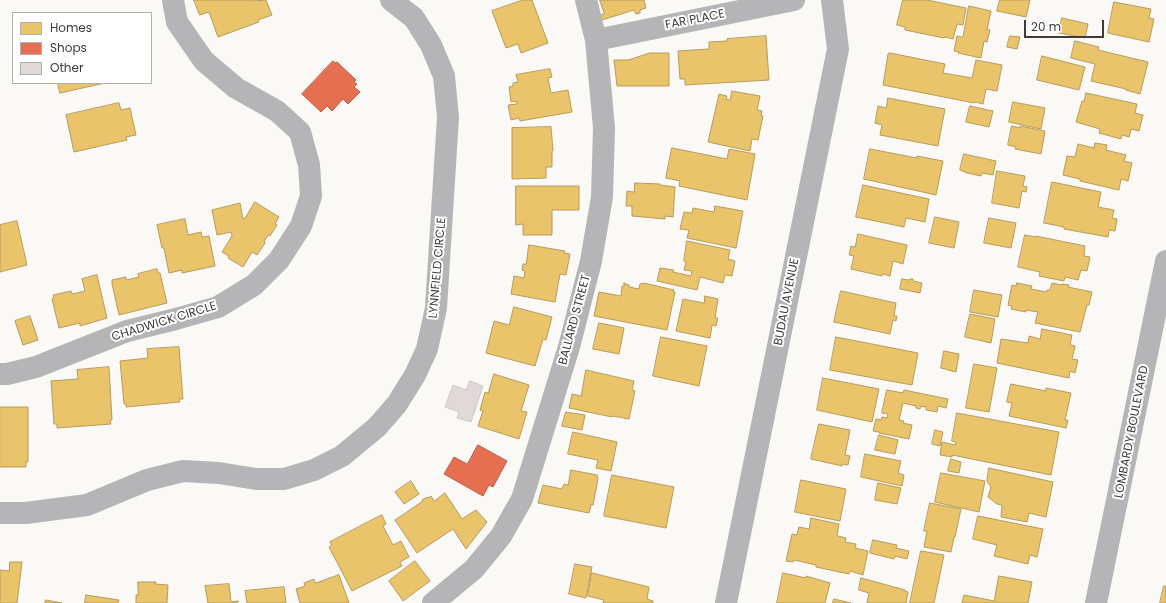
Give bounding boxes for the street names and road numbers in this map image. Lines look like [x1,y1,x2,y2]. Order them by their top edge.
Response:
street label: FAR PLACE [664,7,726,33]
street label: LYNNFIELD CIRCLE [426,217,450,319]
street label: BUDAU AVENUE [772,257,802,347]
street label: BALLARD STREET [556,273,594,367]
street label: CHADWICK CIRCLE [110,299,218,345]
street label: LOMBARDY BOULEVARD [1112,365,1152,499]

